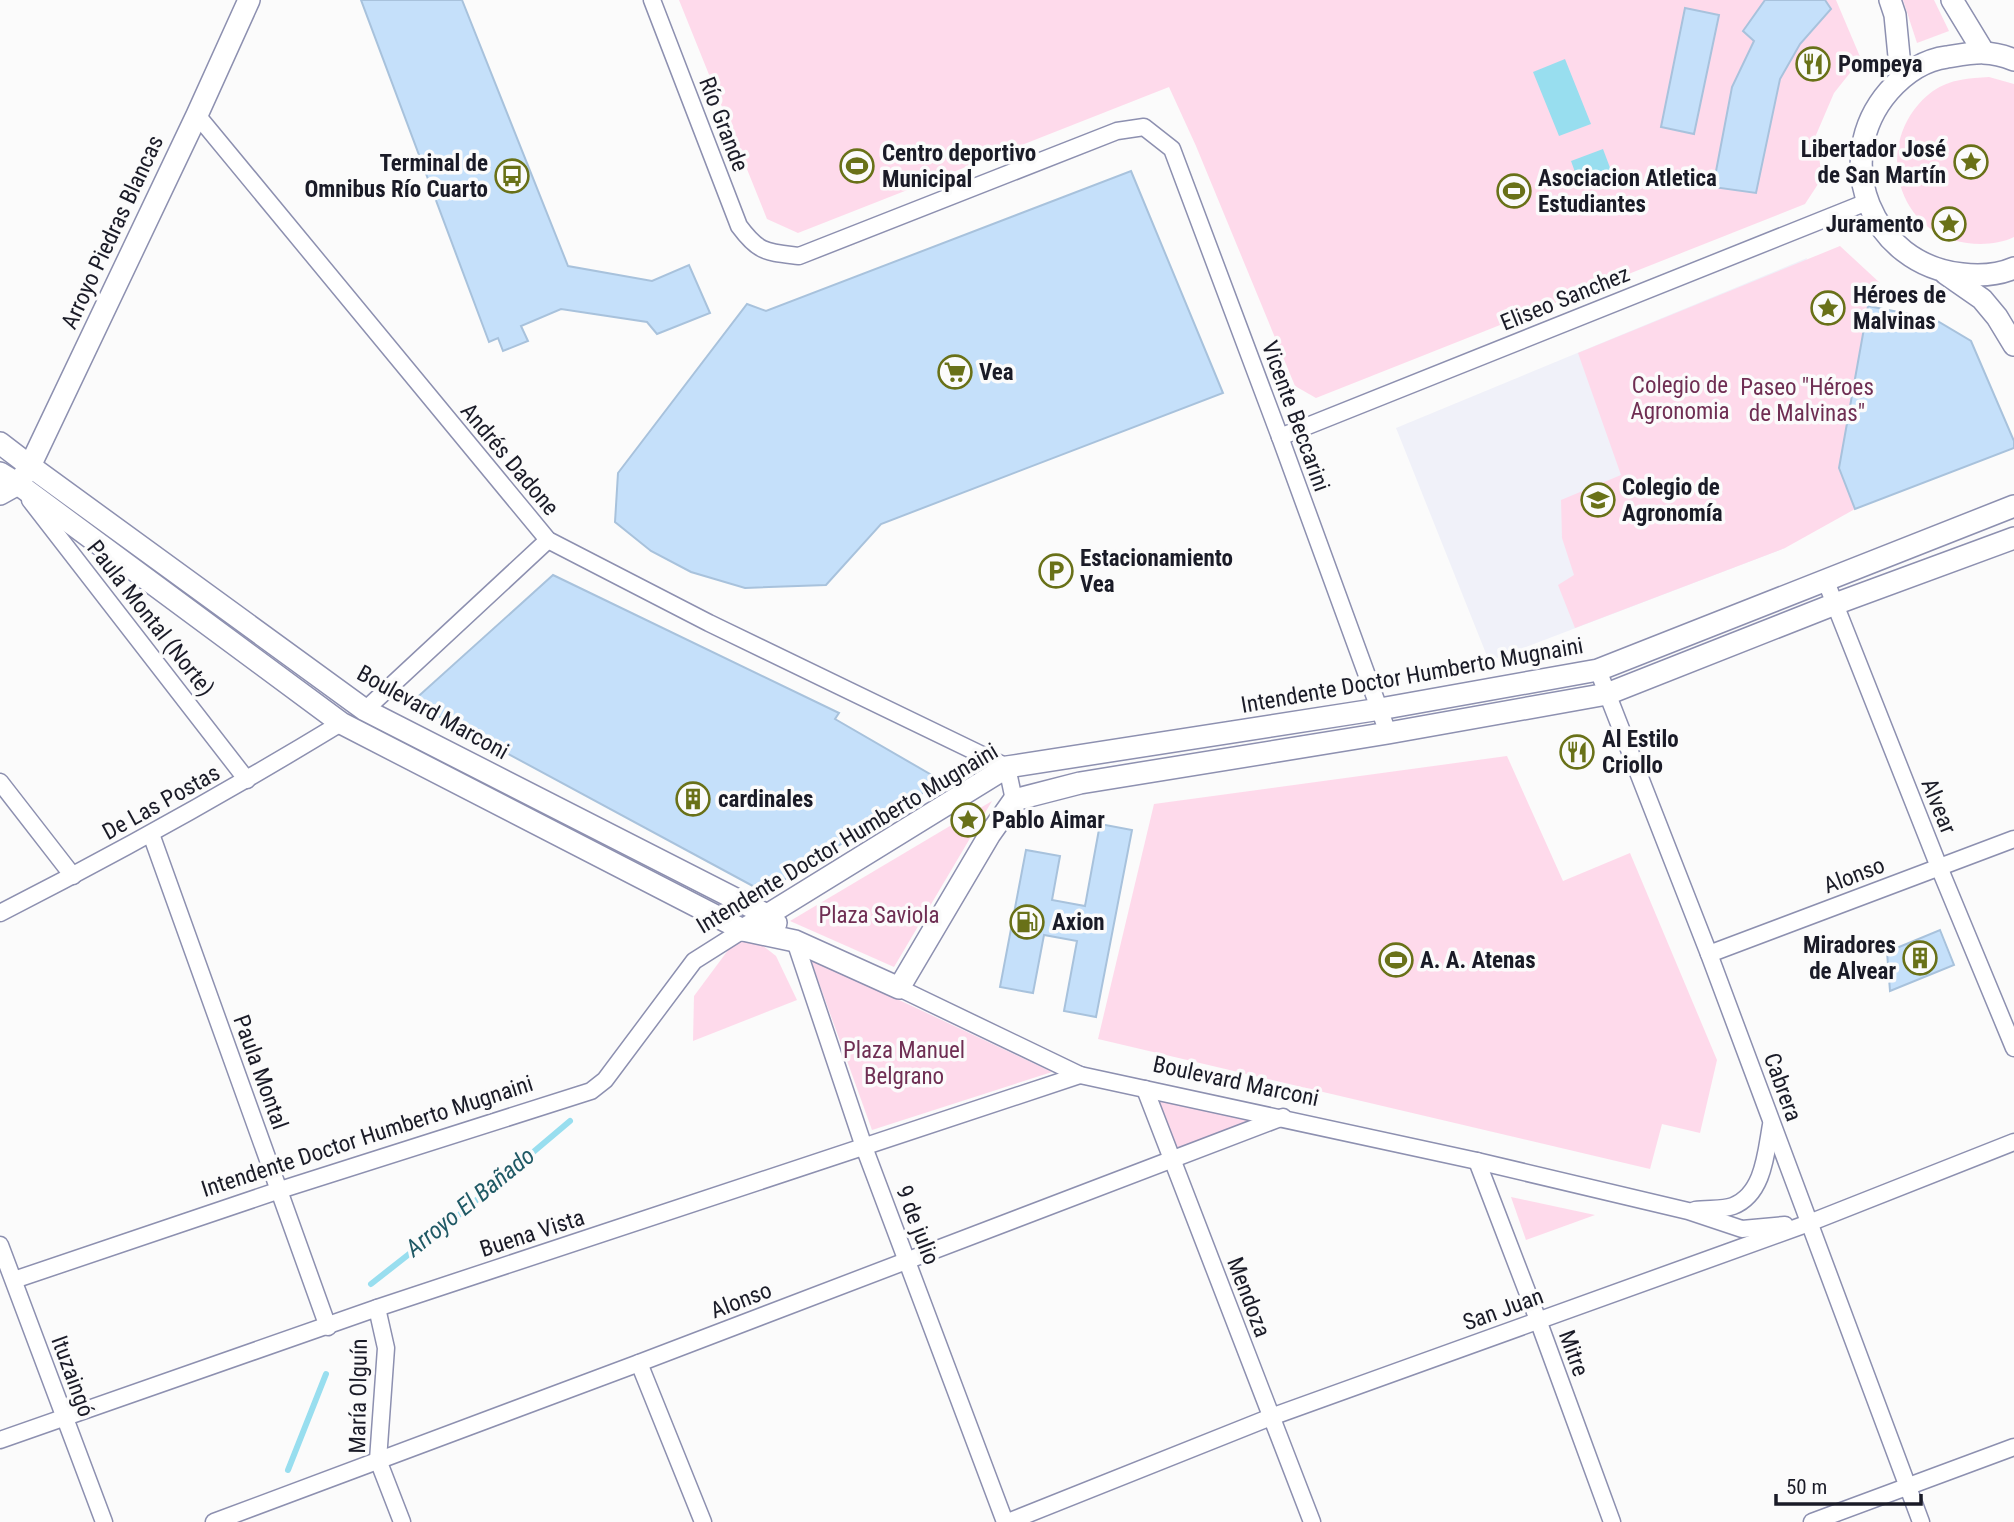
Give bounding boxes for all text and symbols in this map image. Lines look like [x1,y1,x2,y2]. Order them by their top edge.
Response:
restaurant icon: Pompeya [1794,45,1832,83]
place label: Pompeya [1838,51,1923,78]
street label: Río Grande [693,73,754,175]
street label: Arroyo Piedras Blancas [56,131,169,333]
place label: Libertador José de San Martín [1801,136,1946,189]
place label: Centro deportivo Municipal [882,140,1036,193]
place icon: Libertador José de San Martín [1952,143,1990,181]
sports icon: Centro deportivo Municipal [838,147,876,185]
place label: Terminal de Omnibus Río Cuarto [304,150,488,203]
bus stop icon: Terminal de Omnibus Río Cuarto [493,157,531,195]
place label: Asociacion Atletica Estudiantes [1538,165,1717,218]
sports icon: Asociacion Atletica Estudiantes [1495,172,1533,210]
place icon: Juramento [1930,205,1968,243]
place label: Juramento [1826,211,1924,238]
street label: Eliseo Sanchez [1497,260,1634,337]
place label: Héroes de Malvinas [1853,282,1946,335]
place icon: Héroes de Malvinas [1809,289,1847,327]
street label: Vicente Beccarini [1256,337,1335,495]
supermarket icon: Vea [936,353,974,391]
place label: Vea [979,359,1014,386]
park label: Colegio de Agronomia [1630,372,1730,425]
park label: Paseo "Héroes de Malvinas" [1740,374,1874,427]
street label: Andrés Dadone [455,398,564,521]
place label: Colegio de Agronomía [1622,474,1723,527]
school or university icon: Colegio de Agronomía [1579,481,1617,519]
street label: Paula Montal (Norte) [81,535,220,702]
place label: Estacionamiento Vea [1080,545,1233,598]
parking icon: Estacionamiento Vea [1037,552,1075,590]
street label: Intendente Doctor Humberto Mugnaini [1239,632,1585,719]
street label: Boulevard Marconi [352,660,513,765]
place label: Al Estilo Criollo [1602,726,1679,779]
restaurant icon: Al Estilo Criollo [1558,733,1596,771]
street label: Intendente Doctor Humberto Mugnaini [692,737,1003,939]
street label: De Las Postas [98,759,225,846]
street label: Alvear [1915,775,1962,838]
building icon: cardinales [674,780,712,818]
place label: cardinales [718,786,813,813]
place icon: Pablo Aimar [949,801,987,839]
place label: Pablo Aimar [992,807,1105,834]
street label: Alonso [1820,852,1889,899]
park label: Plaza Saviola [818,902,940,929]
fuel station icon: Axion [1008,903,1046,941]
place label: Axion [1052,909,1105,936]
place label: Miradores de Alvear [1803,932,1896,985]
building icon: Miradores de Alvear [1901,939,1939,977]
sports icon: A. A. Atenas [1377,941,1415,979]
place label: A. A. Atenas [1420,947,1536,974]
street label: Paula Montal [227,1011,294,1133]
park label: Plaza Manuel Belgrano [843,1037,965,1090]
street label: Cabrera [1758,1049,1807,1125]
street label: Boulevard Marconi [1150,1051,1321,1112]
street label: Intendente Doctor Humberto Mugnaini [198,1070,536,1203]
water label: Arroyo El Bañado [399,1142,540,1263]
street label: 9 de julio [890,1182,945,1269]
street label: Buena Vista [476,1204,588,1263]
street label: Mendoza [1221,1254,1276,1341]
street label: Alonso [707,1277,776,1324]
street label: San Juan [1459,1282,1547,1336]
street label: Mitre [1553,1326,1594,1380]
street label: Ituzaingó [45,1332,100,1420]
street label: María Olguín [344,1338,373,1454]
scale bar [1776,1462,1921,1506]
text: 50 m [1786,1475,1827,1499]

